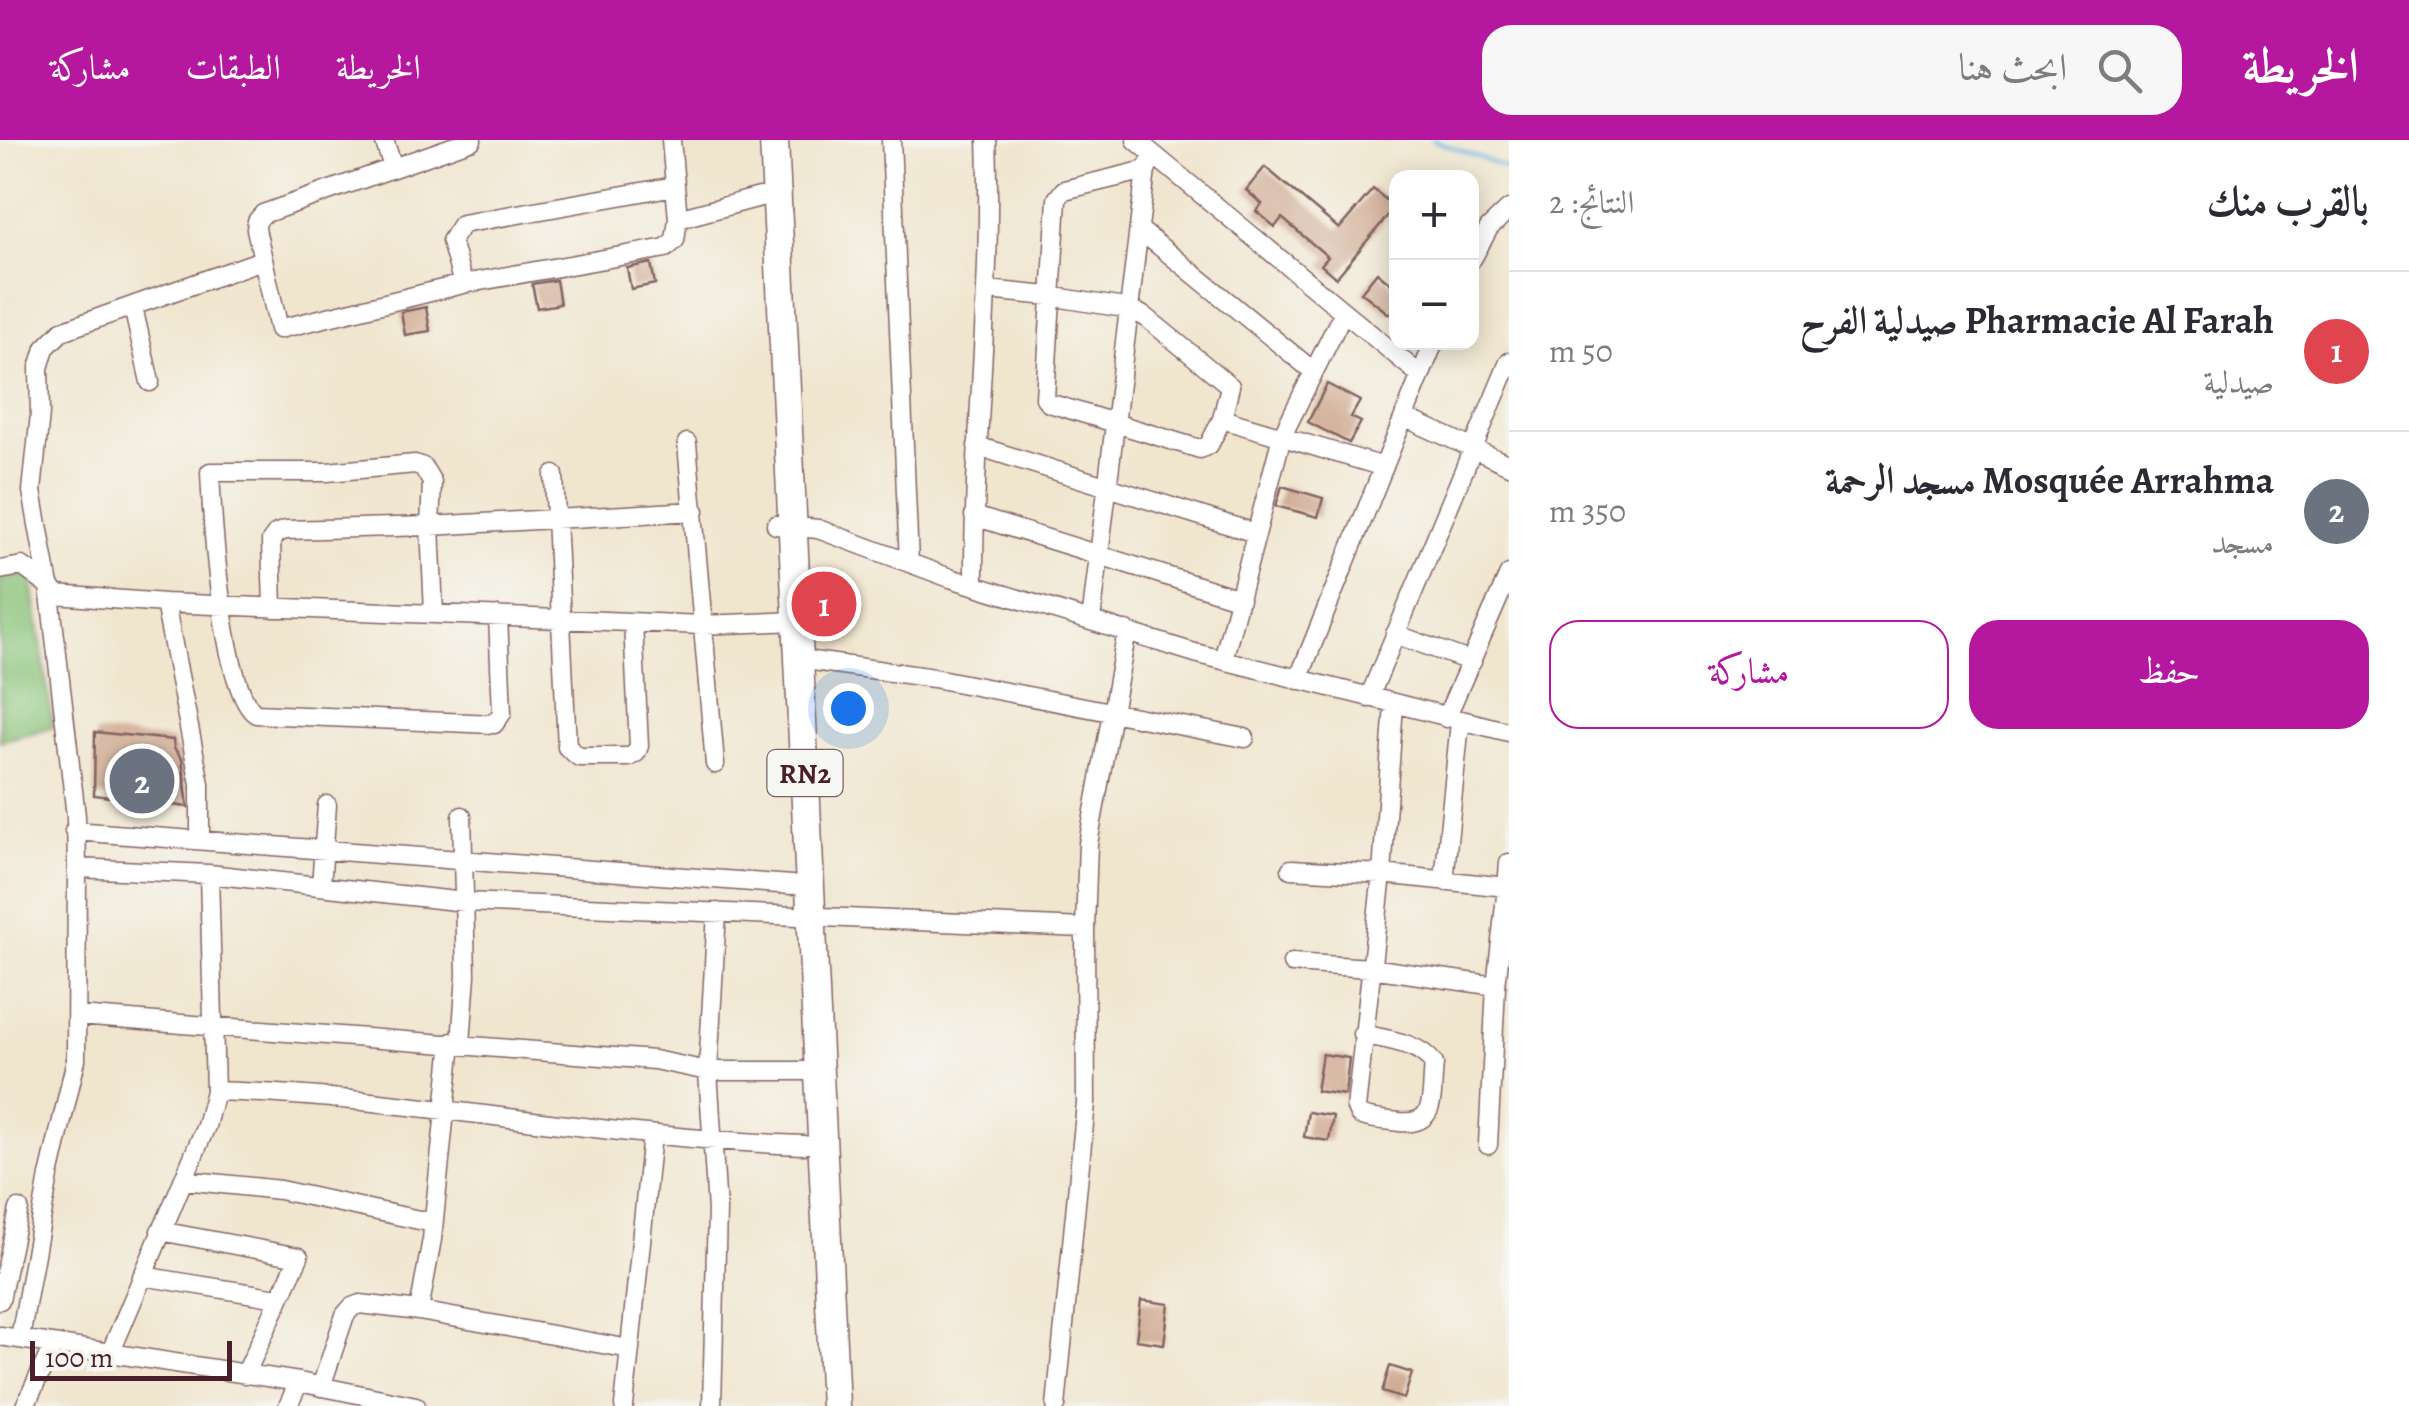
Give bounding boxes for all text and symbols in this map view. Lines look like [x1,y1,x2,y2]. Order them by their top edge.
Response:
search box [1482,25,2182,115]
text: الخريطة [2242,33,2359,99]
text: ابحث هنا [1958,41,2067,93]
text: مشاركة [50,43,131,91]
text: الطبقات [186,43,281,91]
text: الخريطة [336,43,421,91]
icon: search [2092,43,2147,98]
map controls [1389,170,1479,350]
button: + [1389,170,1479,260]
text: بالقرب منك [2206,172,2369,229]
text: النتائج: 2 [1549,180,1634,224]
button: − [1389,260,1479,350]
text: Pharmacie Al Farah صيدلية الفرح [1800,294,2274,346]
text: 50 m [1549,329,1613,373]
text: 1 [2331,329,2342,373]
text: صيدلية [2203,360,2274,404]
text: Mosquée Arrahma مسجد الرحمة [1825,454,2274,506]
text: 350 m [1549,489,1626,533]
text: 2 [2329,489,2344,533]
text: مسجد [2211,520,2274,564]
pin: 1 [792,566,856,642]
button: مشاركة [1549,620,1949,729]
button: حفظ [1969,620,2369,729]
your location [823,683,874,734]
pin: 2 [110,744,174,818]
road number: RN2 [768,750,842,796]
scale bar [30,1336,232,1380]
text: 100 m [45,1339,113,1377]

